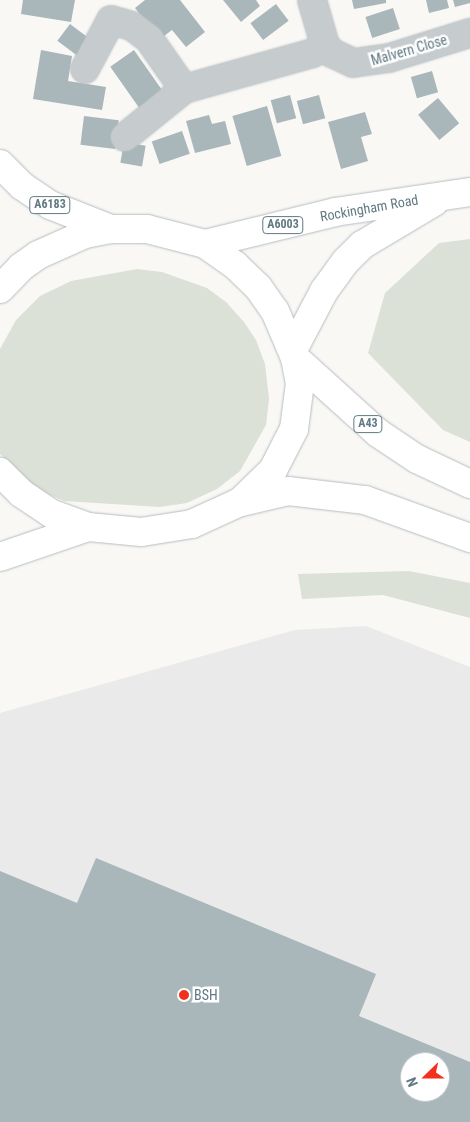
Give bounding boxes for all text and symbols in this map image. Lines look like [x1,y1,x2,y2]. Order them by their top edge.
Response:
street label: Malvern Close [369,31,449,69]
street label: Rockingham Road [319,191,419,225]
road number: A6183 [29,196,71,214]
road number: A6003 [262,216,304,234]
road number: A43 [353,414,383,434]
place label: BSH [194,987,218,1003]
marker: BSH [178,989,190,1001]
north arrow [400,1052,450,1102]
text: N [403,1075,421,1089]

